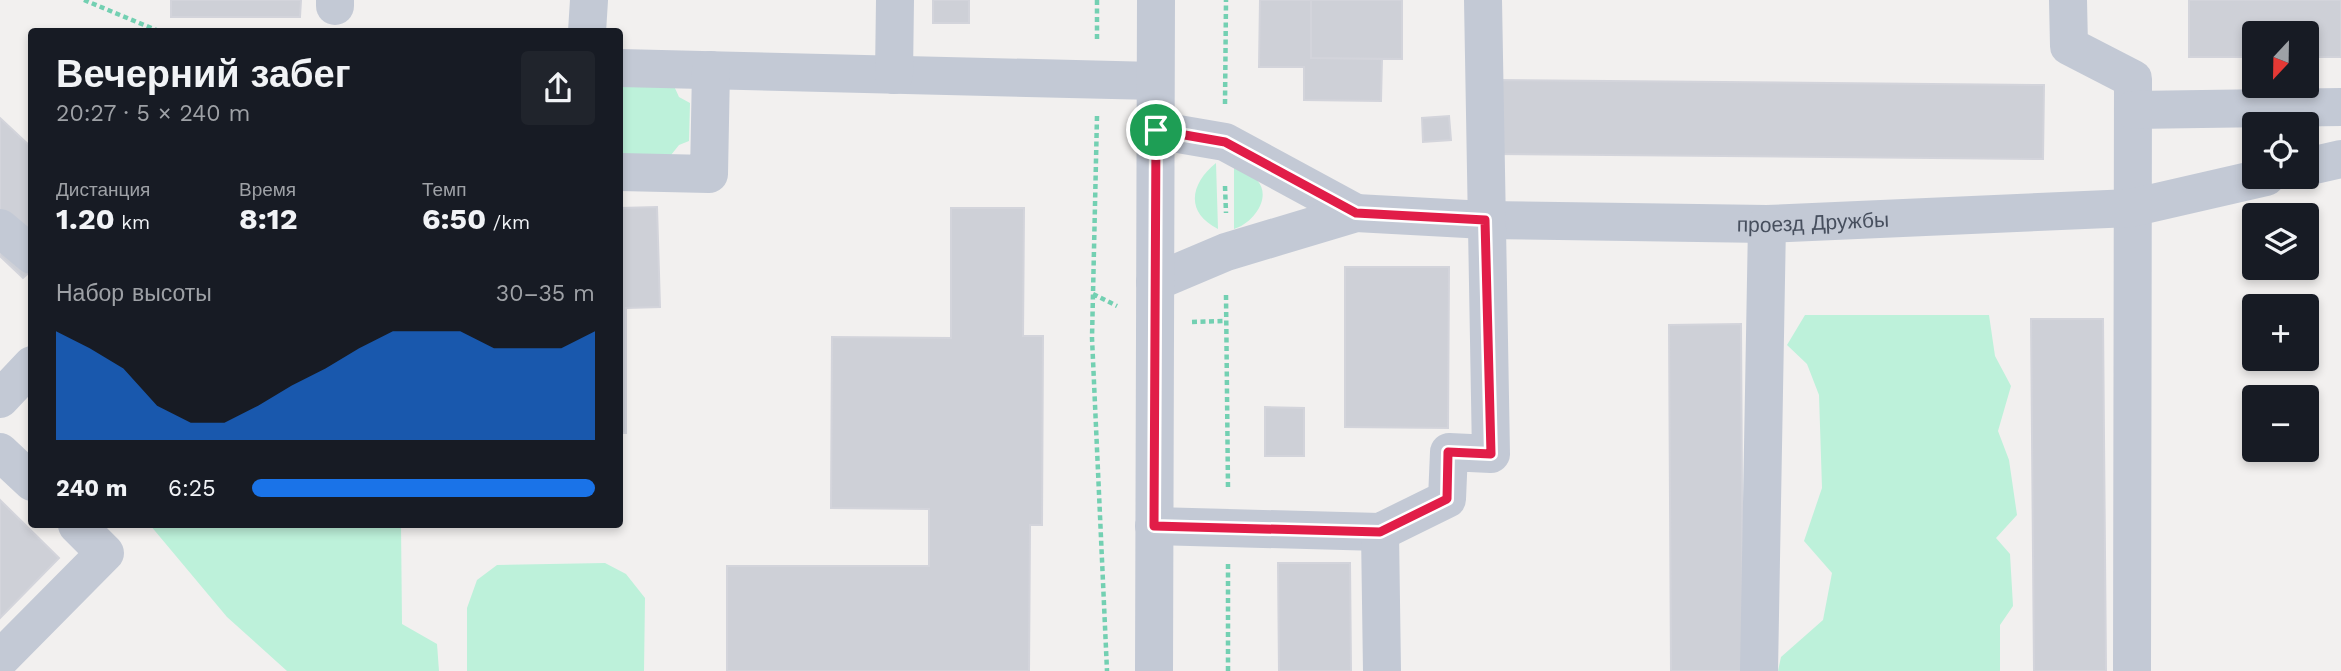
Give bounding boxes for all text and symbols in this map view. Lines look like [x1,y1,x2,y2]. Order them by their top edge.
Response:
north arrow [2242,21,2319,98]
map controls [2242,21,2319,462]
button: share [521,51,595,125]
text: Вечерний забег [56,52,351,96]
text: 20:27 · 5 × 240 m [56,100,250,127]
pin [1126,100,1186,160]
icon: arrive [1137,111,1175,149]
button: locate [2242,112,2319,189]
text: Дистанция [56,178,150,201]
text: Время [239,178,296,201]
text: Темп [422,178,466,201]
text: 1.20 [56,201,115,236]
text: 8:12 [239,201,298,236]
text: 6:50 [422,201,486,236]
button: layers [2242,203,2319,280]
street label: проезд Дружбы [1737,206,1890,237]
text: km [115,211,150,234]
text: /km [486,211,530,234]
text: Набор высоты [56,280,212,307]
text: 30–35 m [496,280,595,307]
button: + [2242,294,2319,371]
button: − [2242,385,2319,462]
text: 240 m [56,475,127,502]
text: 6:25 [168,475,216,502]

